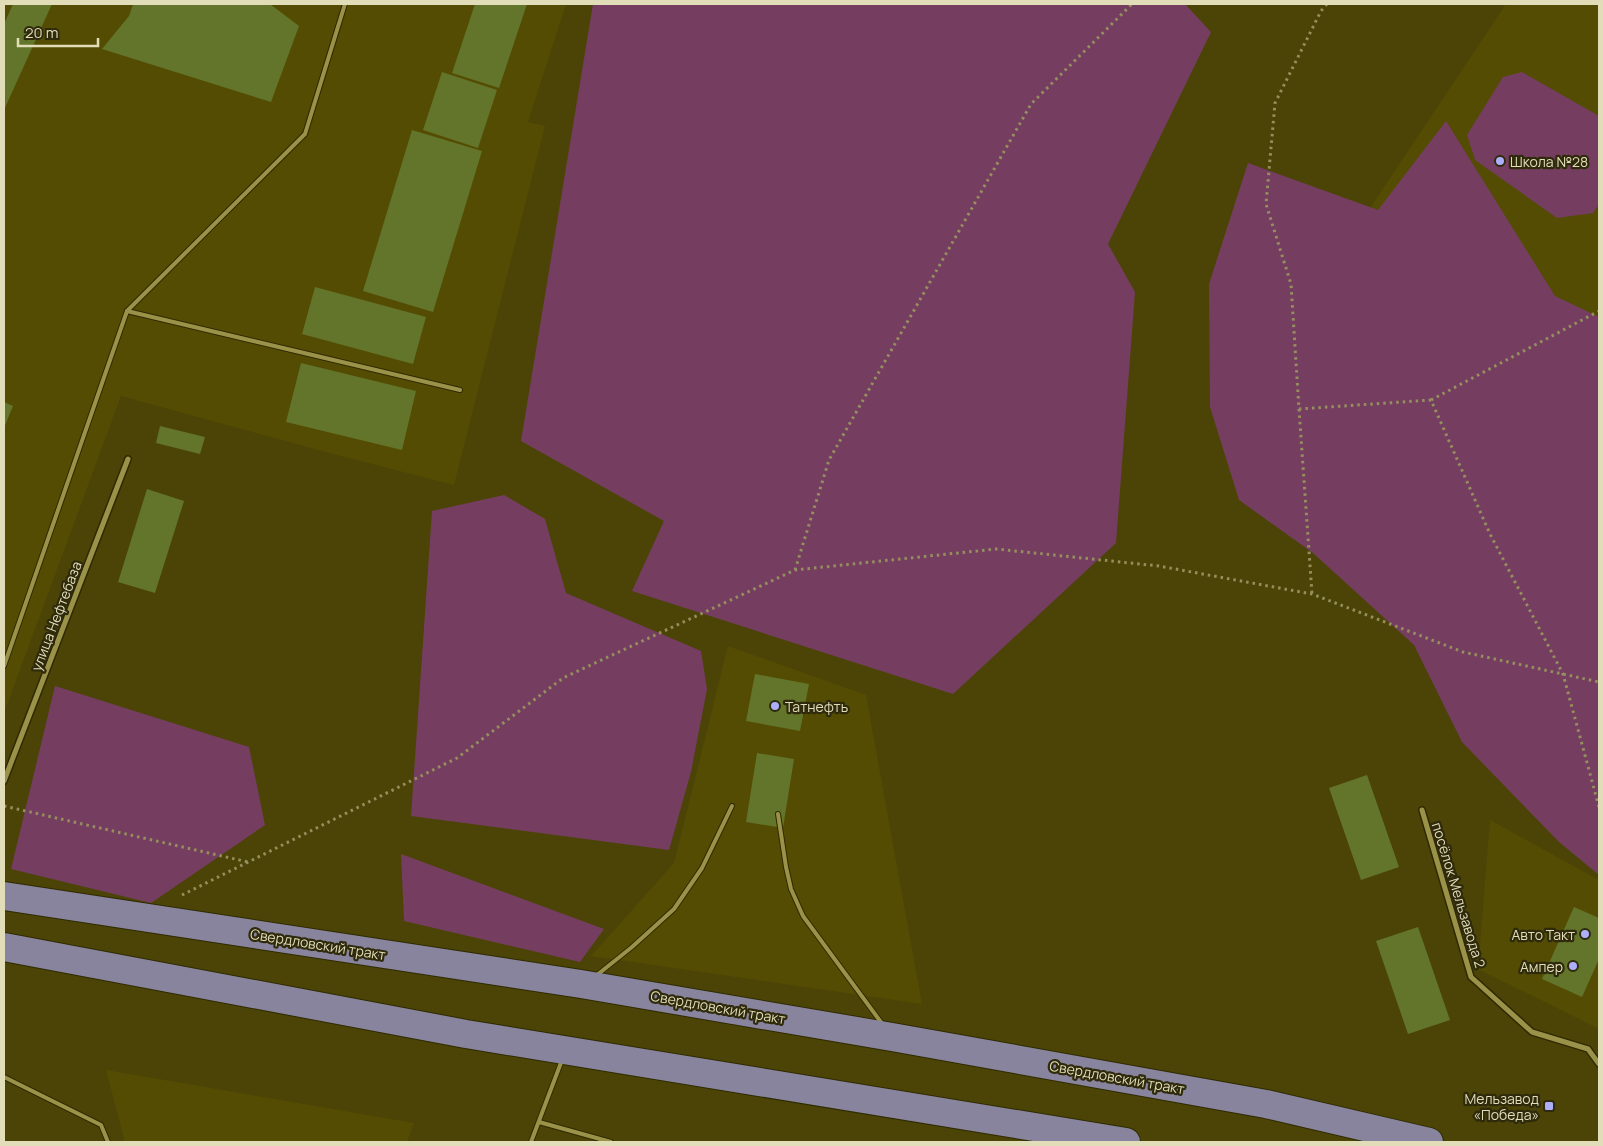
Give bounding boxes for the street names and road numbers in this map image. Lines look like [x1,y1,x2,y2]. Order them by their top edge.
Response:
street label: улица Нефтебаза [26,558,86,674]
street label: посёлок Мельзавода 2 [1428,820,1490,970]
street label: Свердловский тракт [249,924,387,964]
street label: Свердловский тракт [649,986,787,1028]
street label: Свердловский тракт [1048,1056,1186,1098]

